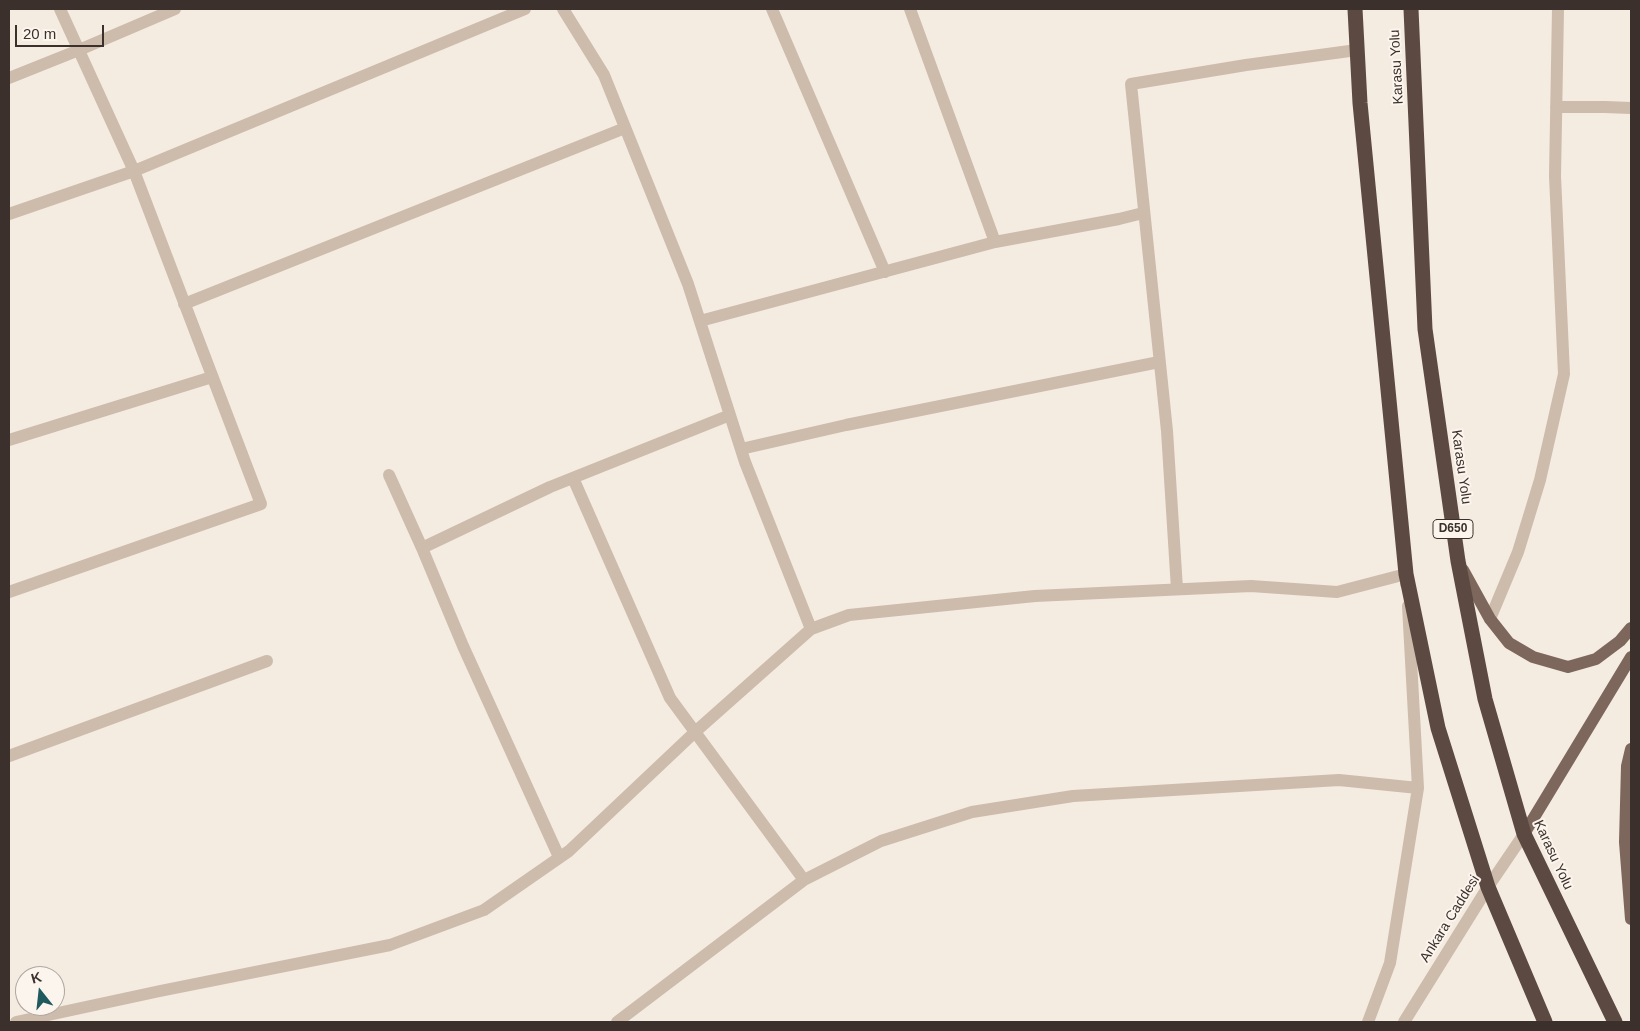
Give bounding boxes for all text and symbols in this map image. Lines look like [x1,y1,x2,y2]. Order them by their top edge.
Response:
scale bar [18,15,106,47]
text: 20 m [23,25,56,42]
street label: Karasu Yolu [1387,29,1407,105]
street label: Karasu Yolu [1447,429,1475,505]
road number: D650 [1433,520,1473,538]
street label: Karasu Yolu [1530,817,1576,893]
street label: Ankara Caddesi [1416,872,1484,966]
north arrow [15,966,65,1016]
text: K [29,968,43,987]

